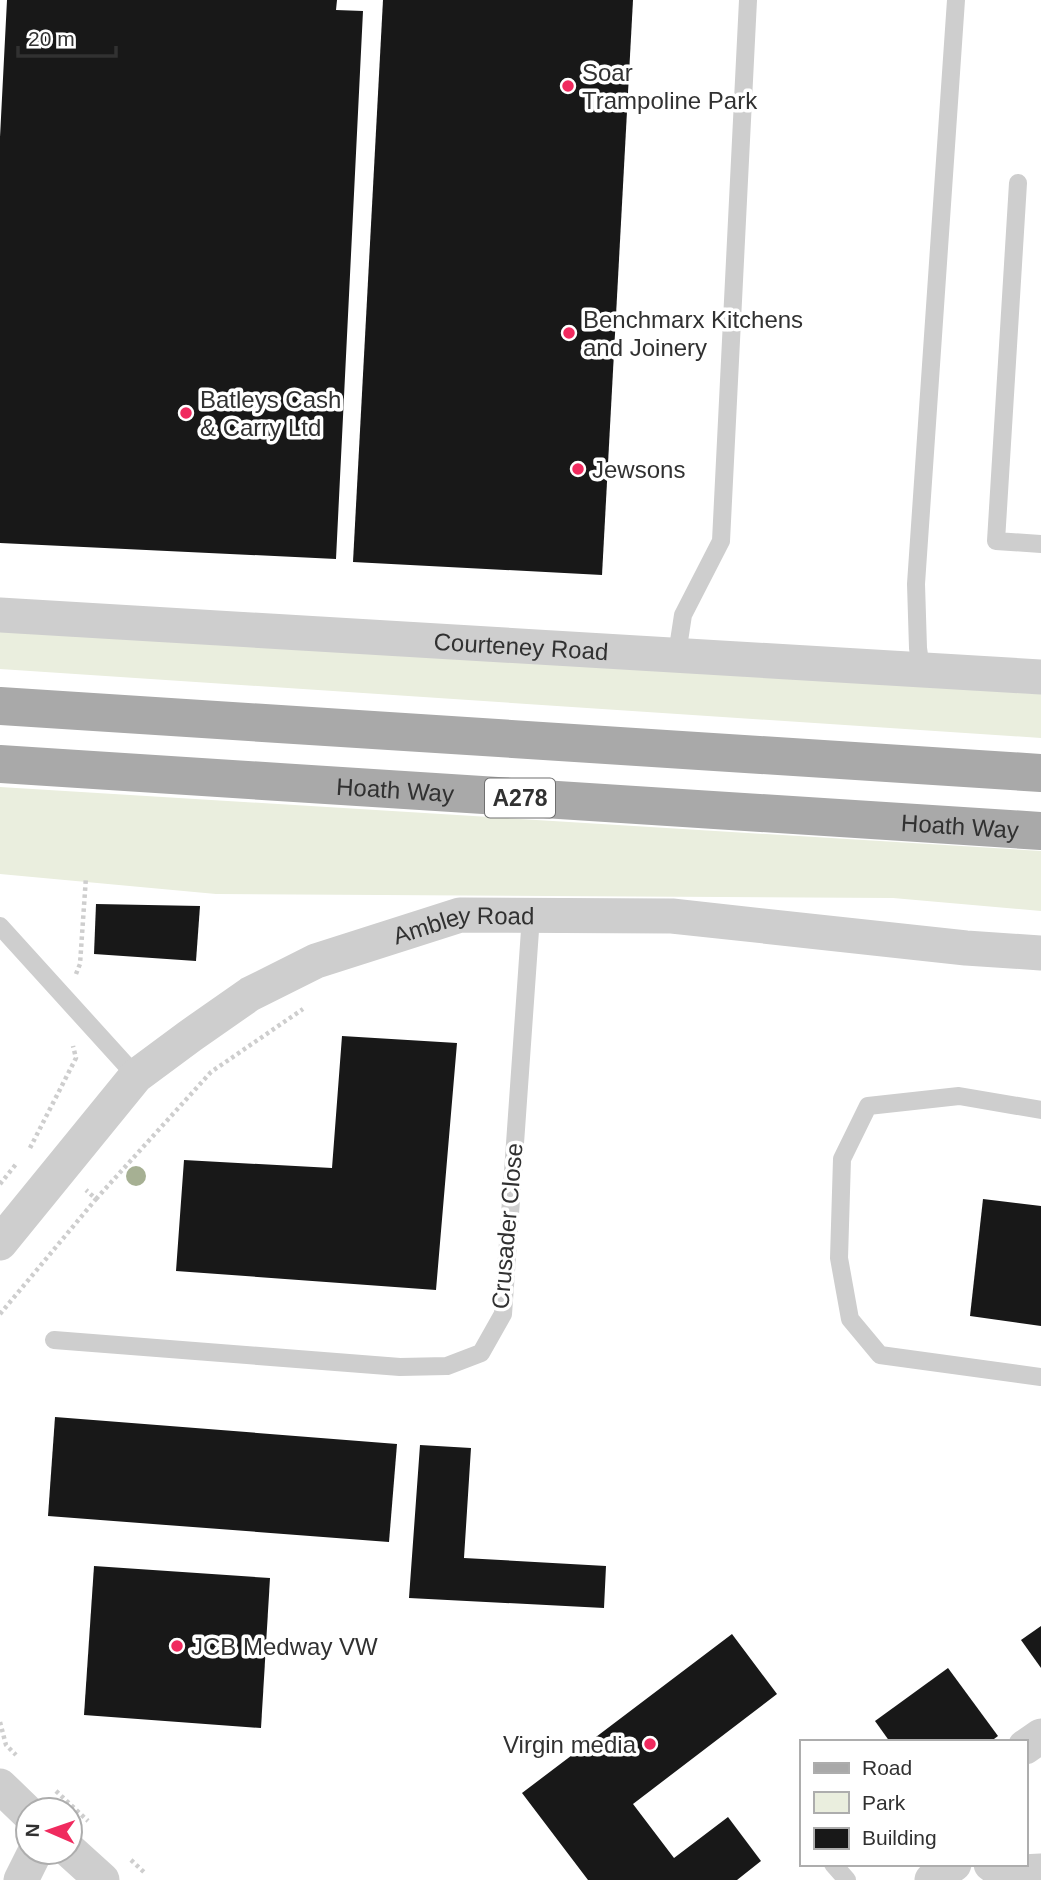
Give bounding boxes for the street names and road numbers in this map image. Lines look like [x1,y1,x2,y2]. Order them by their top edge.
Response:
street label: Courteney Road [433,627,609,665]
street label: Hoath Way [335,772,455,807]
road number: A278 [485,778,555,818]
street label: Hoath Way [900,809,1020,843]
street label: Ambley Road [389,901,534,949]
street label: Crusader Close [486,1142,528,1310]

